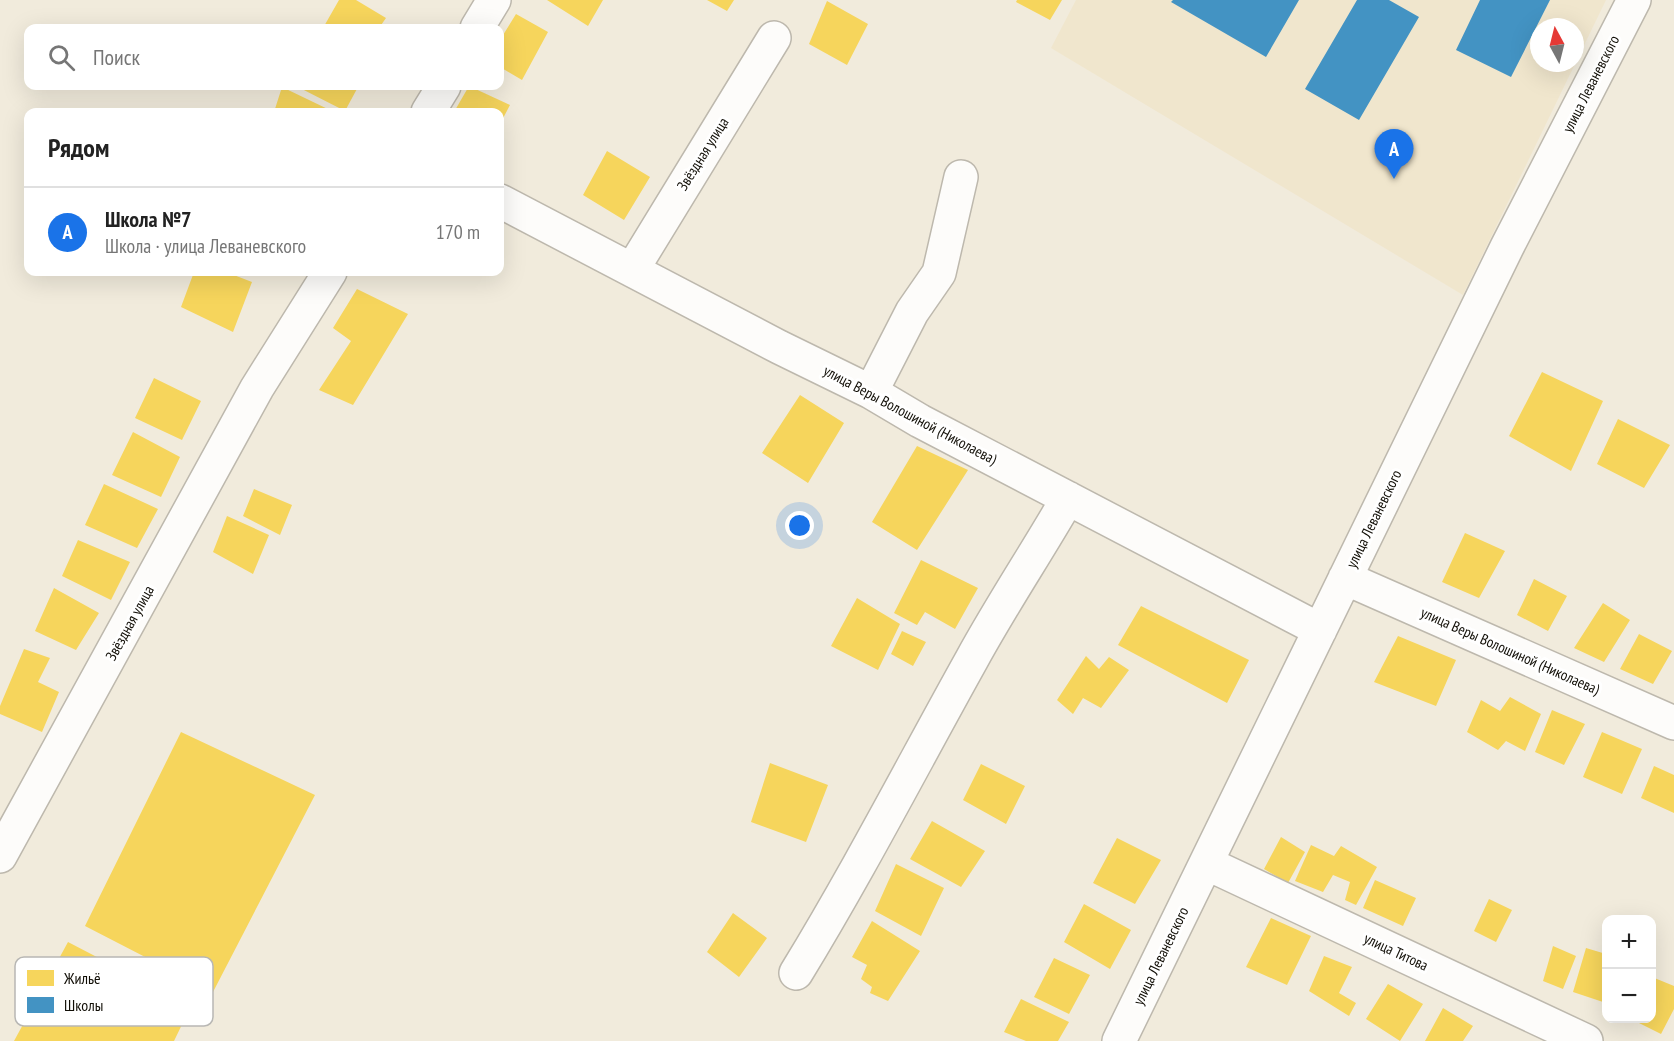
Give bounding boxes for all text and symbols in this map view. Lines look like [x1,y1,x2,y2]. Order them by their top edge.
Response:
north arrow [1530,18,1584,72]
search box [24,24,504,90]
street label: улица Леваневского [1558,32,1623,136]
icon: search [45,41,78,74]
text: Поиск [93,43,140,71]
street label: Звёздная улица [673,114,733,194]
pin: A [1374,130,1414,179]
text: Рядом [48,131,109,164]
text: Школа №7 [105,205,192,233]
text: A [62,219,73,245]
text: 170 m [436,219,480,245]
text: Школа · улица Леваневского [105,233,306,259]
street label: улица Веры Волошиной (Николаева) [820,361,1001,469]
street label: улица Леваневского [1342,467,1405,571]
your location [785,511,814,540]
street label: Звёздная улица [101,582,158,664]
street label: улица Веры Волошиной (Николаева) [1418,603,1603,699]
street label: улица Леваневского [1129,904,1192,1008]
map controls [1602,915,1656,1023]
button: + [1602,915,1656,969]
street label: улица Титова [1361,928,1431,975]
legend [15,957,213,1026]
text: Жильё [63,968,101,988]
button: − [1602,969,1656,1023]
text: Школы [64,995,103,1015]

